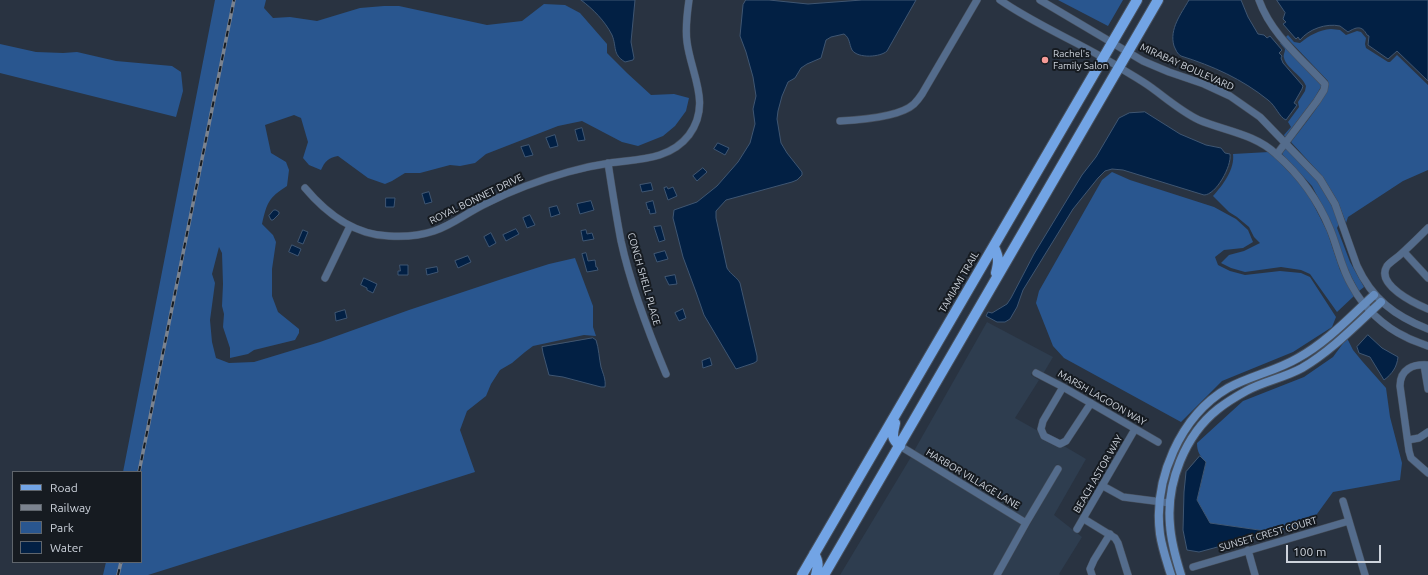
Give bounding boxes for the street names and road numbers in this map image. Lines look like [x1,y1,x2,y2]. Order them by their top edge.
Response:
street label: MIRABAY BOULEVARD [1138,41,1236,93]
street label: ROYAL BONNET DRIVE [427,171,525,227]
street label: CONCH SHELL PLACE [625,231,663,327]
street label: TAMIAMI TRAIL [937,249,981,315]
street label: MARSH LAGOON WAY [1056,368,1148,428]
street label: BEACH ASTOR WAY [1071,433,1125,515]
street label: HARBOR VILLAGE LANE [924,446,1022,512]
street label: SUNSET CREST COURT [1218,514,1318,554]

